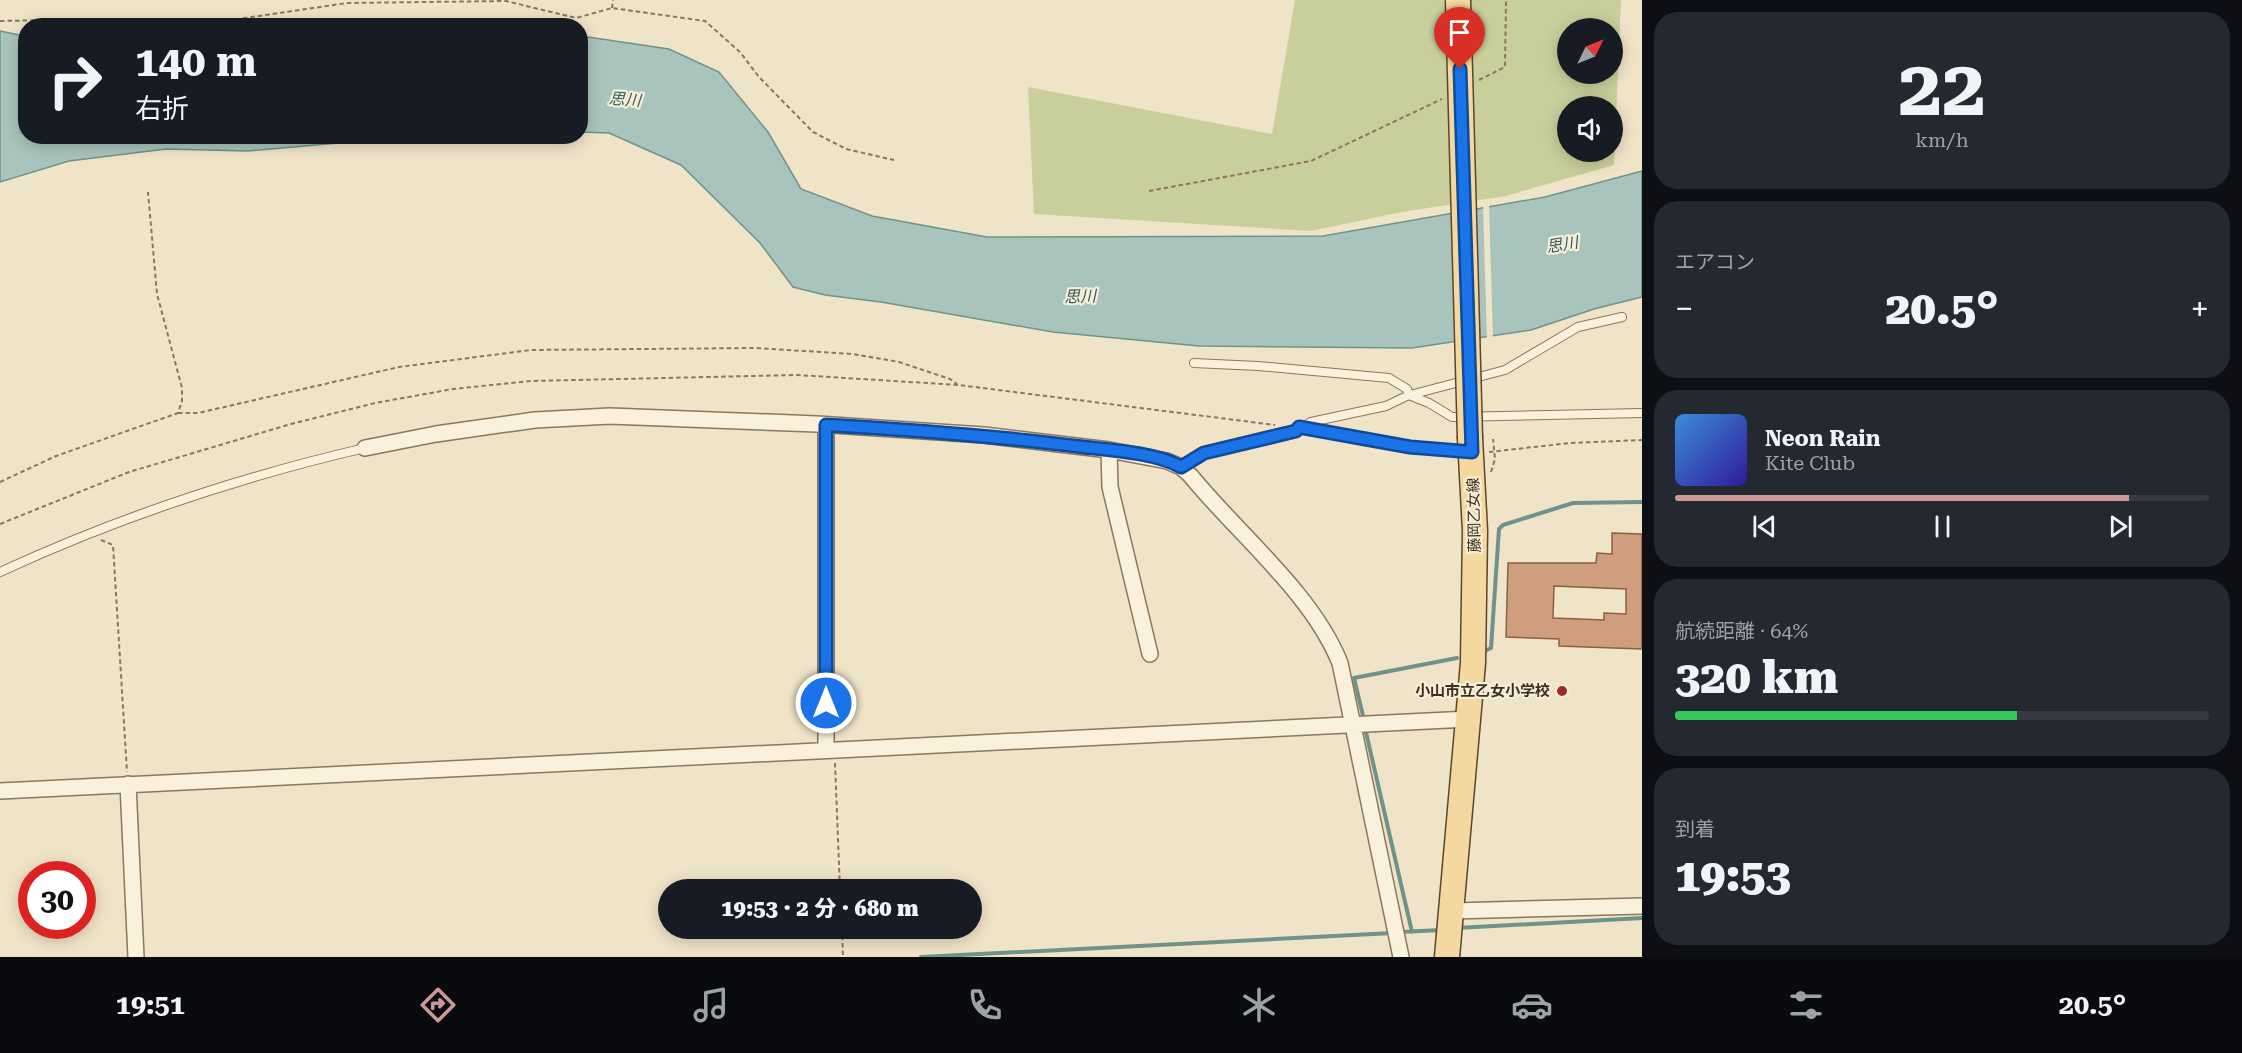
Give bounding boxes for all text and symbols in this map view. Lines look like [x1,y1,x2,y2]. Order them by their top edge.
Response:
pin [1434,7,1485,69]
icon: arrive [1443,16,1476,49]
north arrow [1557,18,1623,84]
map controls [1557,18,1623,162]
text: 140 m [135,37,257,86]
icon: right [36,42,114,120]
text: 22 [1898,43,1986,134]
water label: 思川 [608,89,644,110]
text: 右折 [135,93,189,125]
button: sound [1557,96,1623,162]
text: km/h [1915,128,1969,152]
water label: 思川 [1545,232,1581,256]
text: エアコン [1675,250,1755,274]
text: 20.5° [1885,282,1999,335]
water label: 思川 [1064,286,1098,307]
text: − [1675,289,1693,328]
text: + [2191,289,2209,328]
text: Neon Rain [1765,426,1880,451]
text: Kite Club [1765,451,1855,475]
street label: 藤岡乙女線 [1464,477,1484,553]
icon: previous [1748,510,1781,543]
icon: pause [1926,510,1959,543]
icon: next [2104,510,2137,543]
text: 航続距離 · 64% [1675,619,1808,643]
text: 320 km [1675,651,1838,704]
position arrow [794,671,858,735]
place label: 小山市立乙女小学校 [1415,682,1550,700]
marker: 小山市立乙女小学校 [1555,684,1569,698]
text: 到着 [1675,817,1715,841]
text: 19:53 [1675,849,1791,902]
speed limit sign: 30 [18,861,96,939]
text: 19:53 · 2 分 · 680 m [721,896,919,921]
icon: directions [417,984,459,1026]
icon: music [690,984,732,1026]
icon: phone [964,984,1006,1026]
icon: climate [1238,984,1280,1026]
icon: car [1511,984,1553,1026]
icon: filters [1785,984,1827,1026]
text: 19:51 [116,989,185,1021]
text: 20.5° [2059,989,2126,1021]

